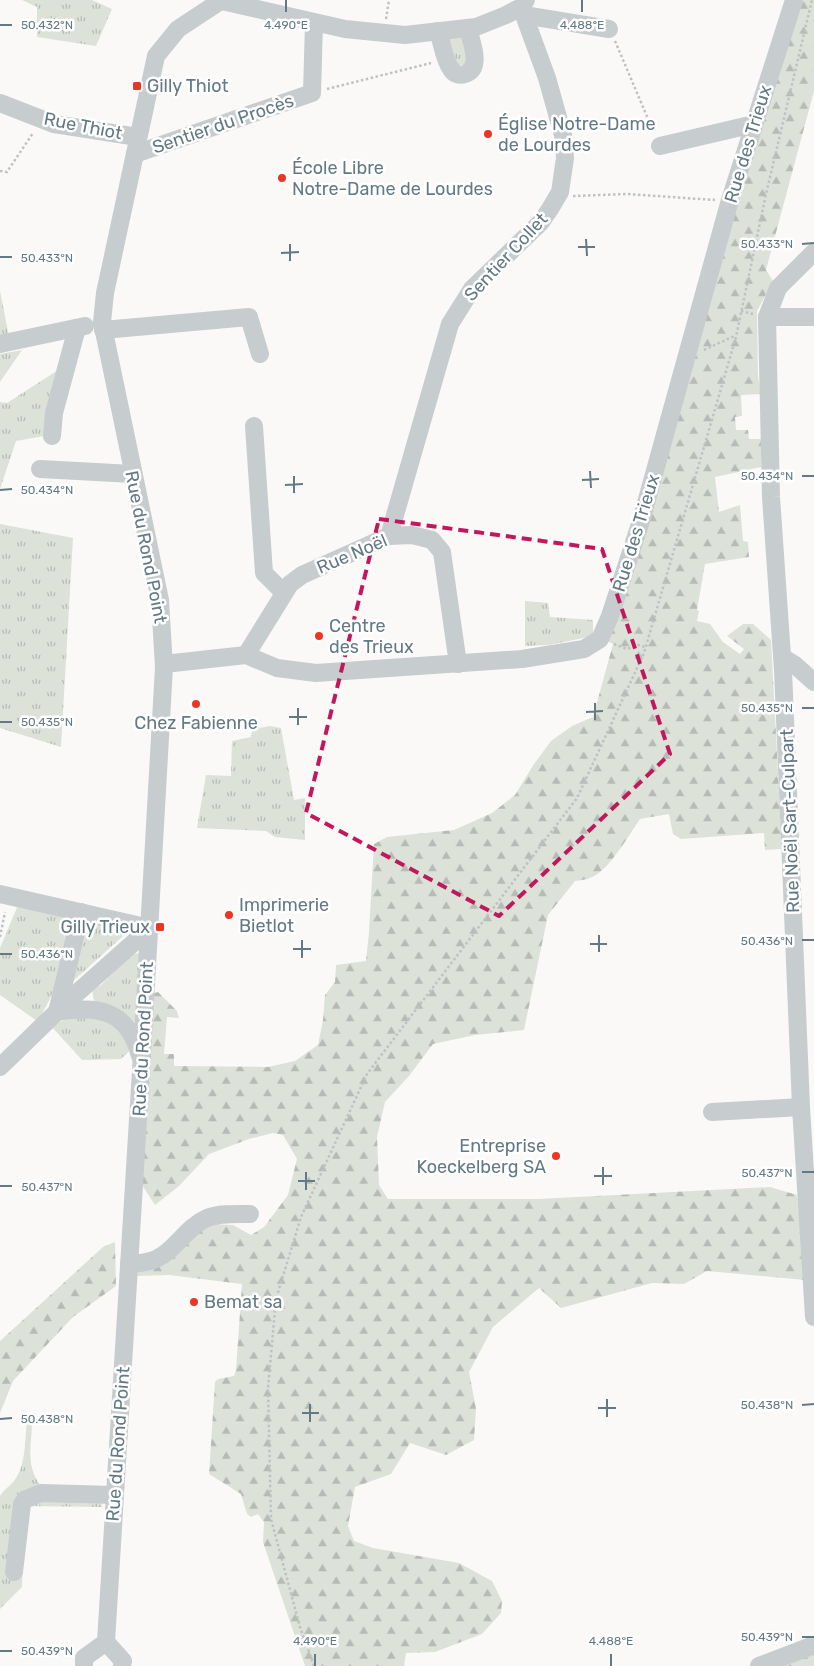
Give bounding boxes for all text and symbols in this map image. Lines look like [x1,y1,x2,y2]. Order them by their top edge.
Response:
text: 50.432°N [21,18,73,32]
text: 4.490°E [264,18,308,32]
text: 4.488°E [560,18,604,32]
place label: Gilly Thiot [147,75,228,97]
marker: Gilly Thiot [131,80,143,92]
street label: Rue des Trieux [720,82,776,205]
street label: Sentier du Procès [149,89,297,159]
street label: Rue Thiot [42,108,124,144]
place label: Église Notre-Dame de Lourdes [498,113,656,156]
marker: Église Notre-Dame de Lourdes [482,128,494,140]
place label: École Libre Notre-Dame de Lourdes [292,157,493,200]
marker: École Libre Notre-Dame de Lourdes [276,172,288,184]
street label: Sentier Collet [460,208,552,306]
text: 50.433°N [741,237,793,251]
text: 50.433°N [21,251,73,265]
street label: Rue du Rond Point [120,469,172,625]
text: 50.434°N [741,469,793,483]
street label: Rue des Trieux [608,471,664,594]
text: 50.434°N [21,483,73,497]
street label: Rue Noël [313,529,391,579]
place label: Centre des Trieux [329,615,414,658]
marker: Centre des Trieux [313,630,325,642]
marker: Chez Fabienne [190,698,202,710]
text: 50.435°N [741,701,793,715]
place label: Chez Fabienne [134,712,258,734]
text: 50.435°N [21,715,73,729]
street label: Rue Noël Sart-Culpart [776,729,804,913]
place label: Imprimerie Bietlot [239,894,329,937]
marker: Imprimerie Bietlot [223,909,235,921]
place label: Gilly Trieux [60,916,150,938]
marker: Gilly Trieux [154,921,166,933]
text: 50.436°N [741,934,793,948]
text: 50.436°N [21,947,73,961]
street label: Rue du Rond Point [128,961,158,1117]
place label: Entreprise Koeckelberg SA [416,1135,546,1178]
marker: Entreprise Koeckelberg SA [550,1150,562,1162]
text: 50.437°N [741,1166,793,1180]
text: 50.437°N [21,1180,73,1194]
place label: Bemat sa [204,1291,283,1313]
marker: Bemat sa [188,1296,200,1308]
street label: Rue du Rond Point [102,1366,134,1522]
text: 50.438°N [741,1398,793,1412]
text: 50.438°N [21,1412,73,1426]
text: 50.439°N [741,1630,793,1644]
text: 4.490°E [293,1634,337,1648]
text: 4.488°E [589,1634,633,1648]
text: 50.439°N [21,1644,73,1658]

